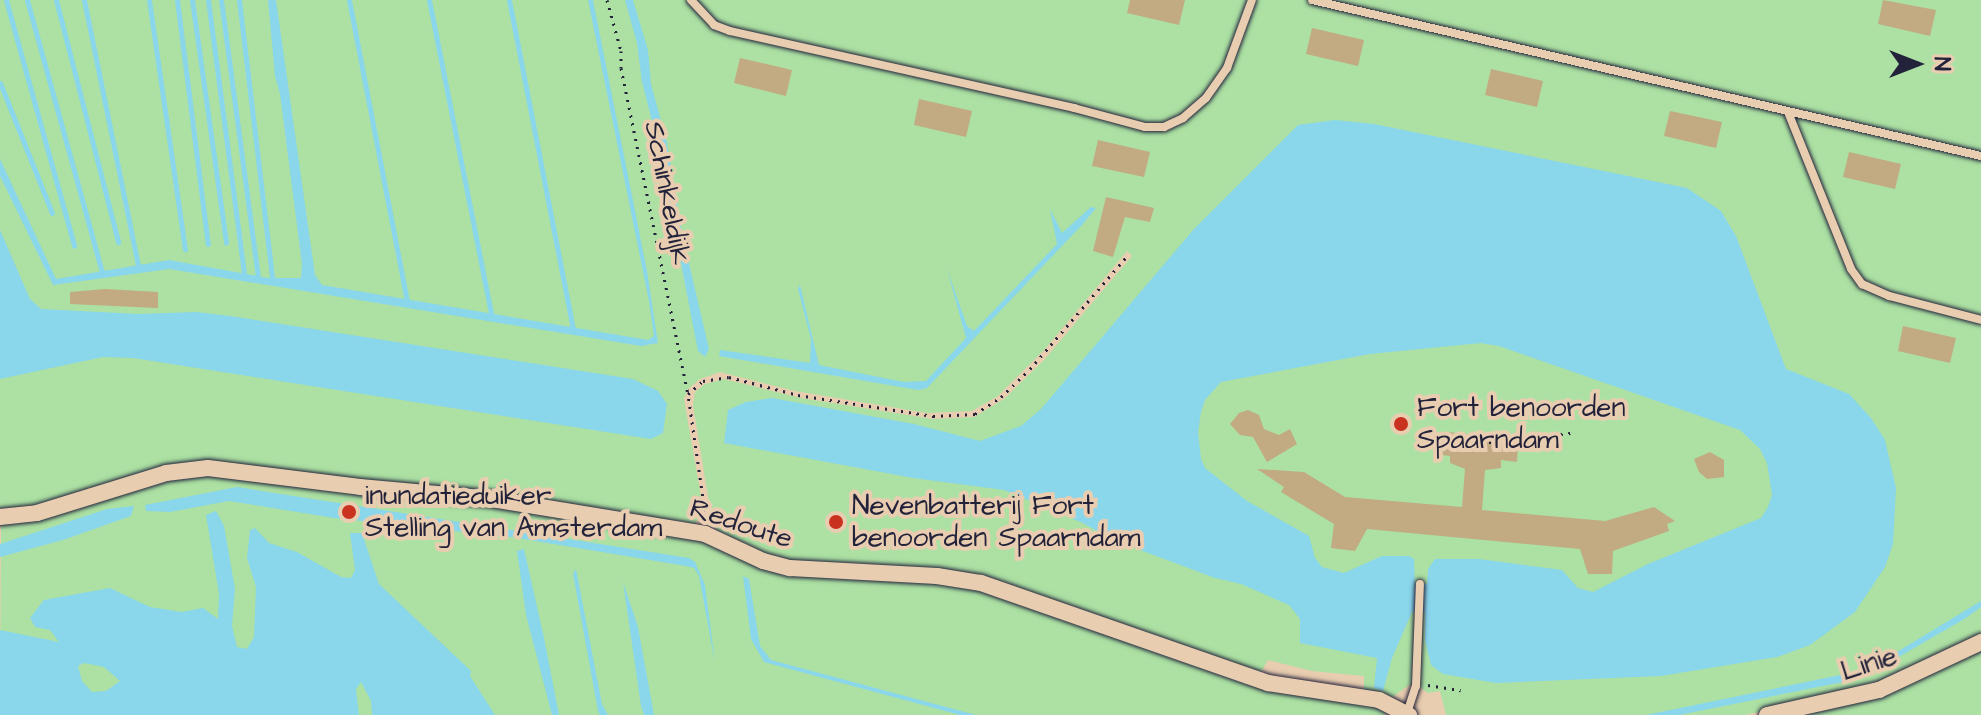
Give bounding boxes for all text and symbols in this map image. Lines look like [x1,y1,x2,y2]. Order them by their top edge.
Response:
north arrow [1877,24,1957,104]
text: N [1926,57,1957,71]
street label: Schinkeldijk [637,118,697,268]
place label: Fort benoorden Spaarndam [1417,391,1625,457]
marker: Fort benoorden Spaarndam [1392,415,1410,433]
place label: inundatieduiker Stelling van Amsterdam [365,479,662,545]
place label: Nevenbatterij Fort benoorden Spaarndam [852,489,1140,555]
street label: Redoute [685,492,797,556]
marker: inundatieduiker Stelling van Amsterdam [340,503,358,521]
marker: Nevenbatterij Fort benoorden Spaarndam [827,513,845,531]
street label: Linie [1837,639,1901,689]

